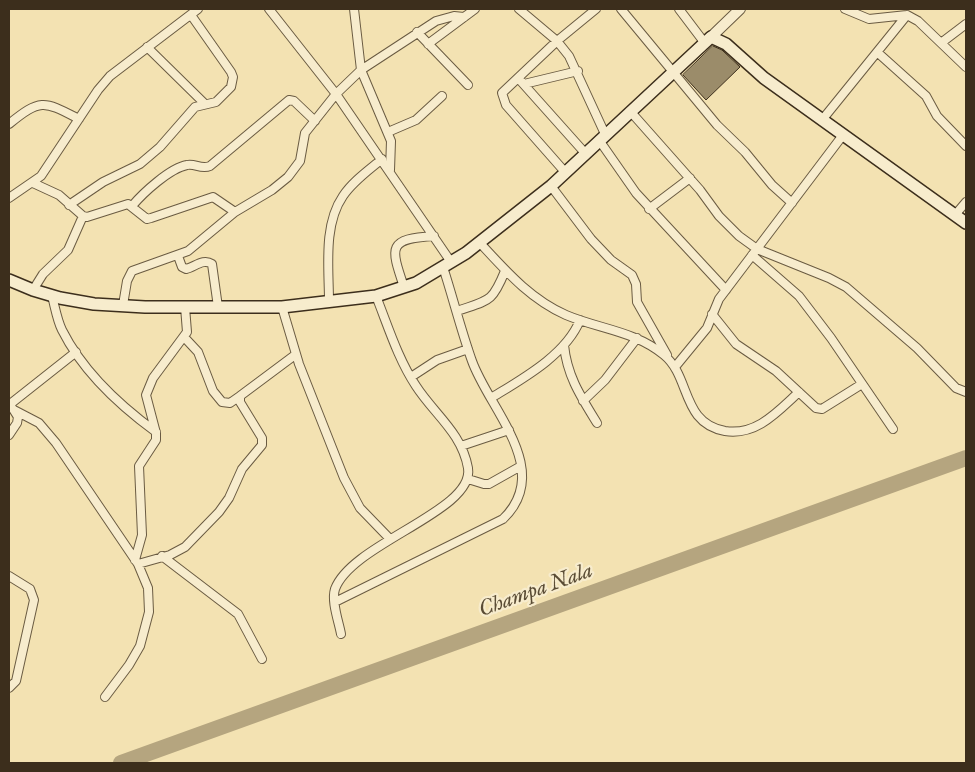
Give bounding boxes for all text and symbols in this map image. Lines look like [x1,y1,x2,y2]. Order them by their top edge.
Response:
water label: Champa Nala [476,559,596,623]

